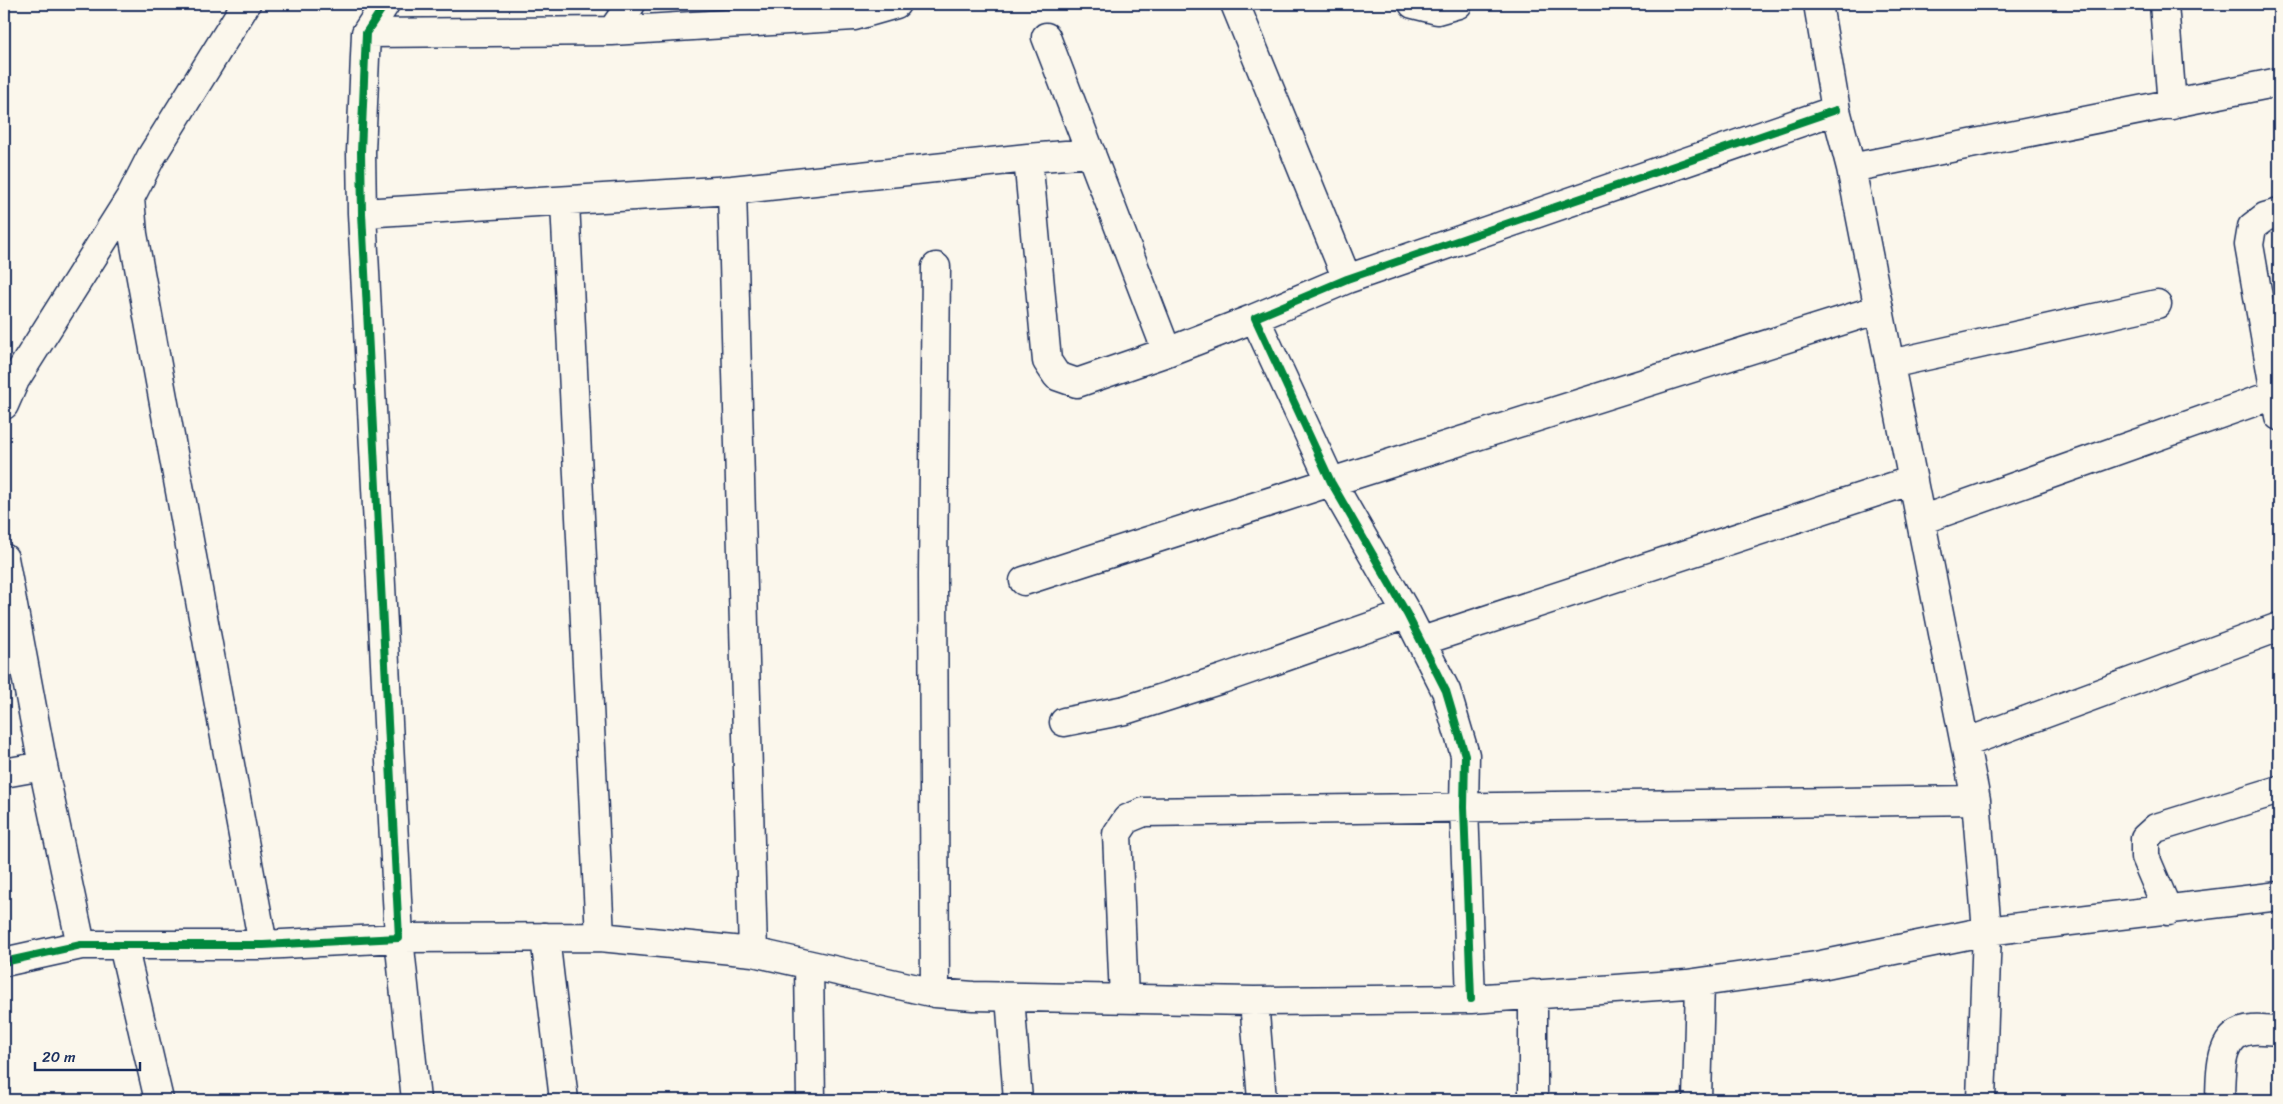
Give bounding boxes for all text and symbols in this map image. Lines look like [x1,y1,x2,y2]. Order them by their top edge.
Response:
scale bar [35,1039,140,1071]
text: 20 m [42,1044,76,1070]

